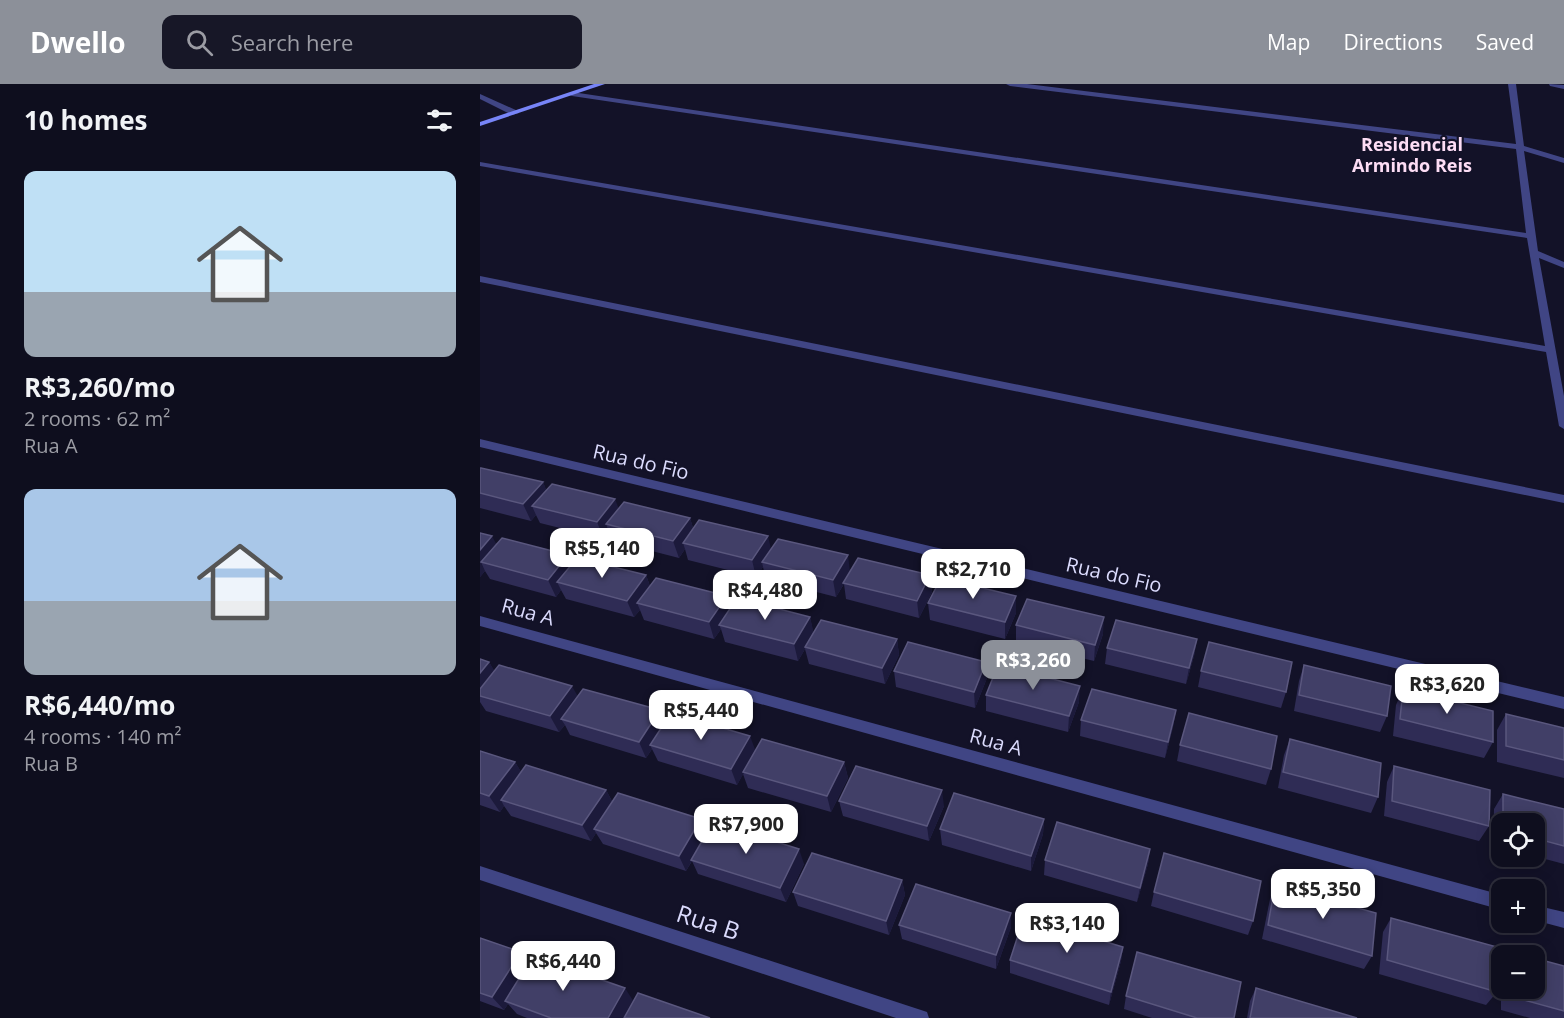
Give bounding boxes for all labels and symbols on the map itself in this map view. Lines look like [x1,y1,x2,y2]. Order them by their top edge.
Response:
district label: Residencial Armindo Reis [1352,132,1472,177]
street label: Rua do Fio [590,437,692,486]
pin: R$5,140 [547,528,657,579]
pin: R$2,710 [918,549,1028,600]
street label: Rua do Fio [1063,550,1165,599]
pin: R$4,480 [710,570,820,621]
street label: Rua A [499,592,558,632]
pin: R$3,260 [978,640,1088,691]
pin: R$3,620 [1392,664,1502,715]
pin: R$5,440 [646,690,756,741]
street label: Rua A [967,722,1026,762]
pin: R$7,900 [691,804,801,855]
pin: R$5,350 [1268,869,1378,920]
street label: Rua B [673,896,744,947]
pin: R$3,140 [1012,903,1122,954]
pin: R$6,440 [508,941,618,992]

